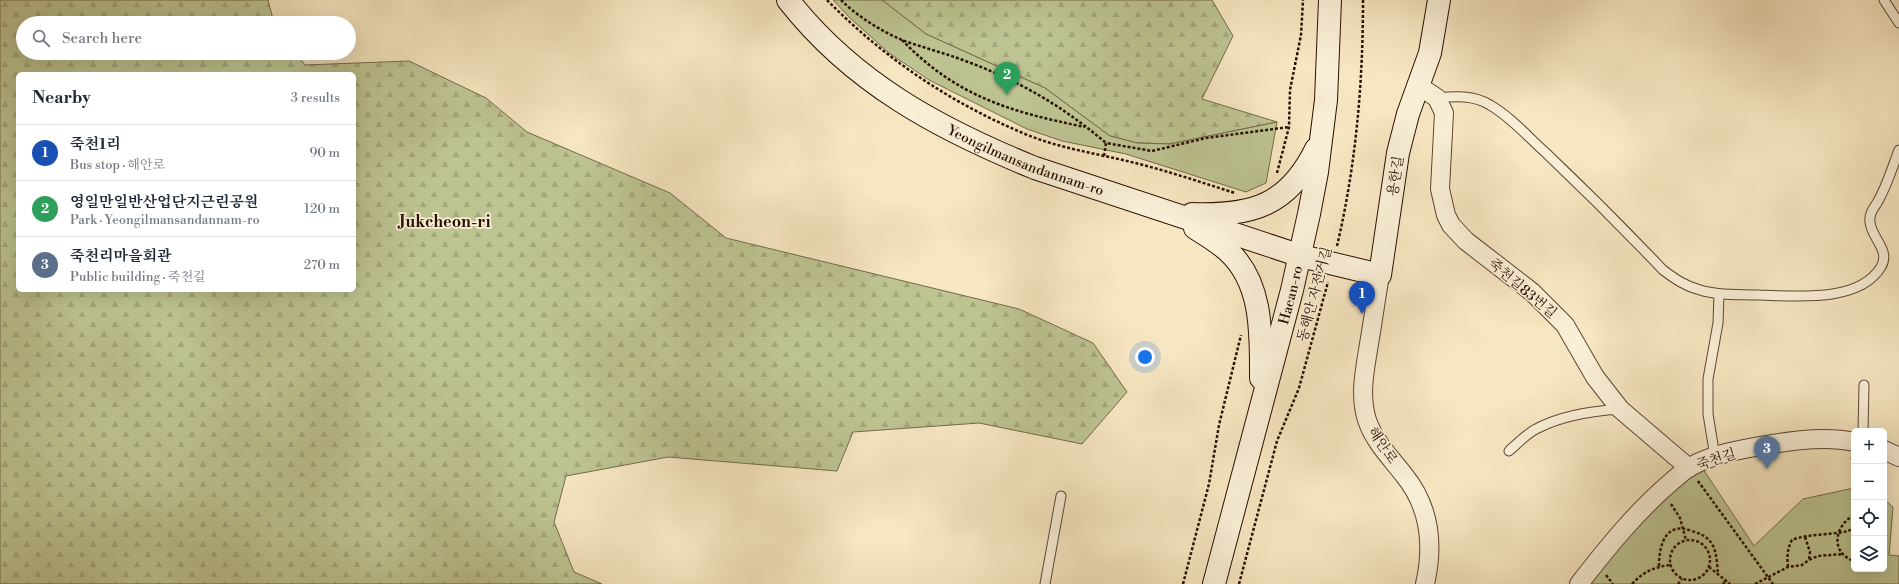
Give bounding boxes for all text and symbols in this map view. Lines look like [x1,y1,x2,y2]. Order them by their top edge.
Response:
search box [16,16,356,60]
icon: search [30,27,52,49]
text: Search here [62,29,142,48]
pin: 2 [994,62,1020,95]
text: Nearby [32,87,91,109]
text: 3 results [291,90,340,106]
street label: Yeongilmansandannam-ro [943,121,1106,200]
text: 죽천1리 [70,135,121,154]
text: 1 [42,145,48,161]
text: 90 m [309,145,340,161]
street label: 용한길 [1384,155,1408,198]
text: Bus stop · 해안로 [70,157,165,173]
text: 영일만일반산업단지근린공원 [70,193,258,212]
text: 2 [41,201,49,217]
text: 120 m [304,201,340,217]
text: Park · Yeongilmansandannam-ro [70,212,260,228]
district label: Jukcheon-ri [397,212,491,232]
street label: 동해안 자전거길 [1294,245,1336,344]
text: 죽천리마을회관 [70,247,171,266]
street label: 죽천길83번길 [1484,255,1560,323]
text: 3 [41,257,49,273]
text: 270 m [304,257,340,273]
street label: Haean-ro [1275,264,1307,327]
text: Public building · 죽천길 [70,269,206,285]
pin: 1 [1349,281,1375,314]
your location [1135,347,1155,367]
street label: 해안로 [1363,424,1401,468]
map controls [1851,428,1887,572]
button: + [1851,428,1887,464]
pin: 3 [1754,436,1780,469]
street label: 죽천길 [1694,445,1738,475]
button: − [1851,464,1887,500]
button: locate [1851,500,1887,536]
button: layers [1851,536,1887,572]

